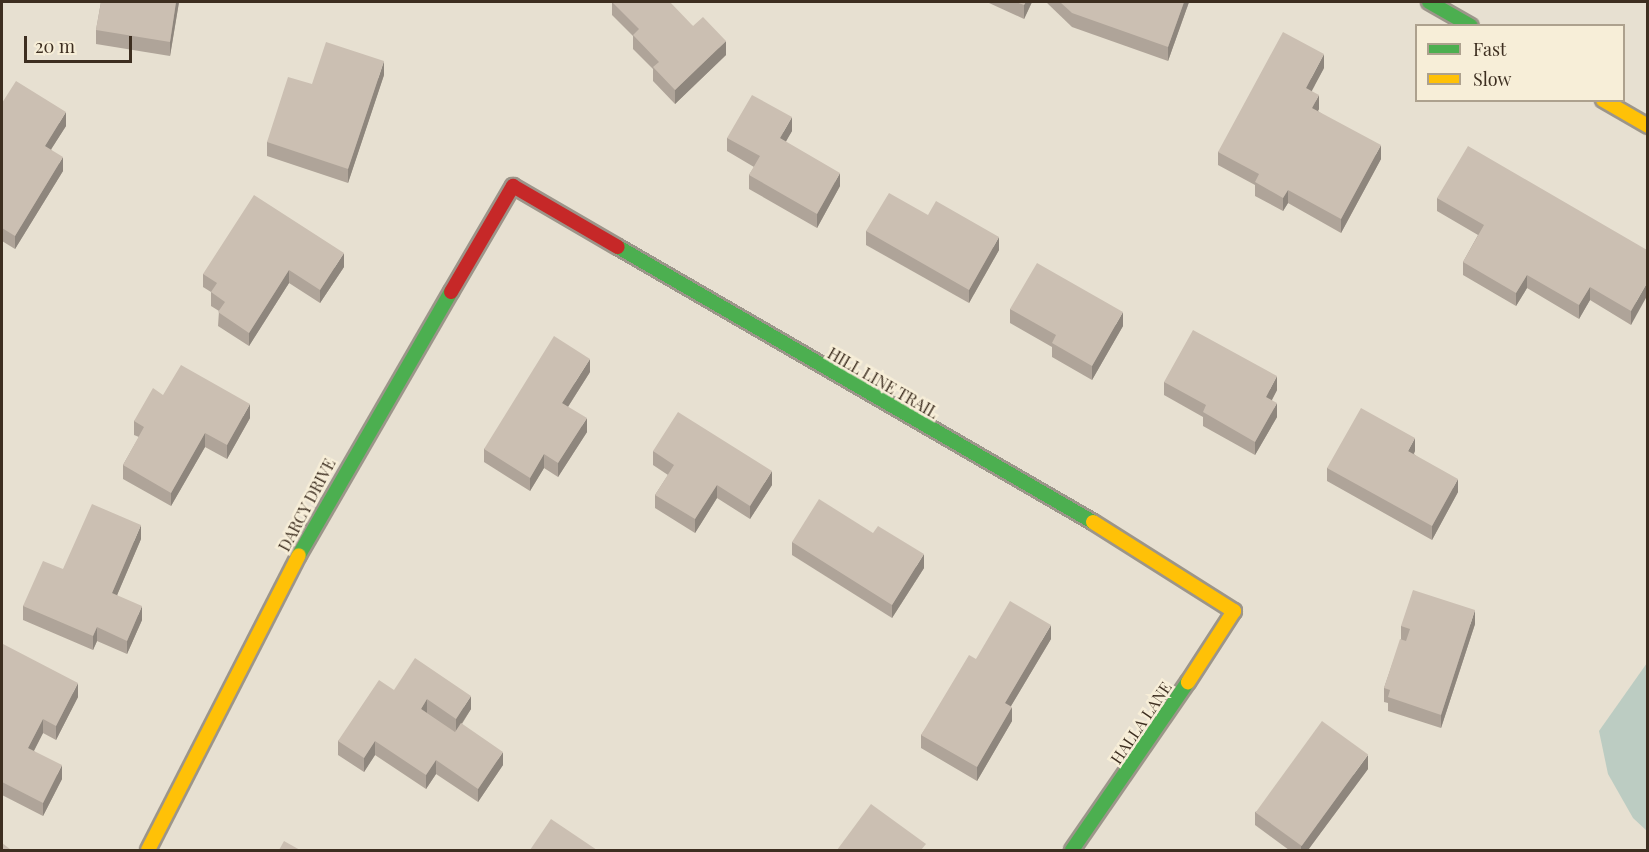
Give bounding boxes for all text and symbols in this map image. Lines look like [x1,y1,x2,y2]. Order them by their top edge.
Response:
scale bar [27,24,135,62]
legend [1415,24,1625,102]
text: 20 m [35,34,75,58]
text: Fast [1473,37,1506,61]
text: Slow [1473,67,1511,91]
street label: HILL LINE TRAIL [824,343,942,423]
street label: DARCY DRIVE [274,455,340,555]
street label: HALLA LANE [1106,678,1176,768]

